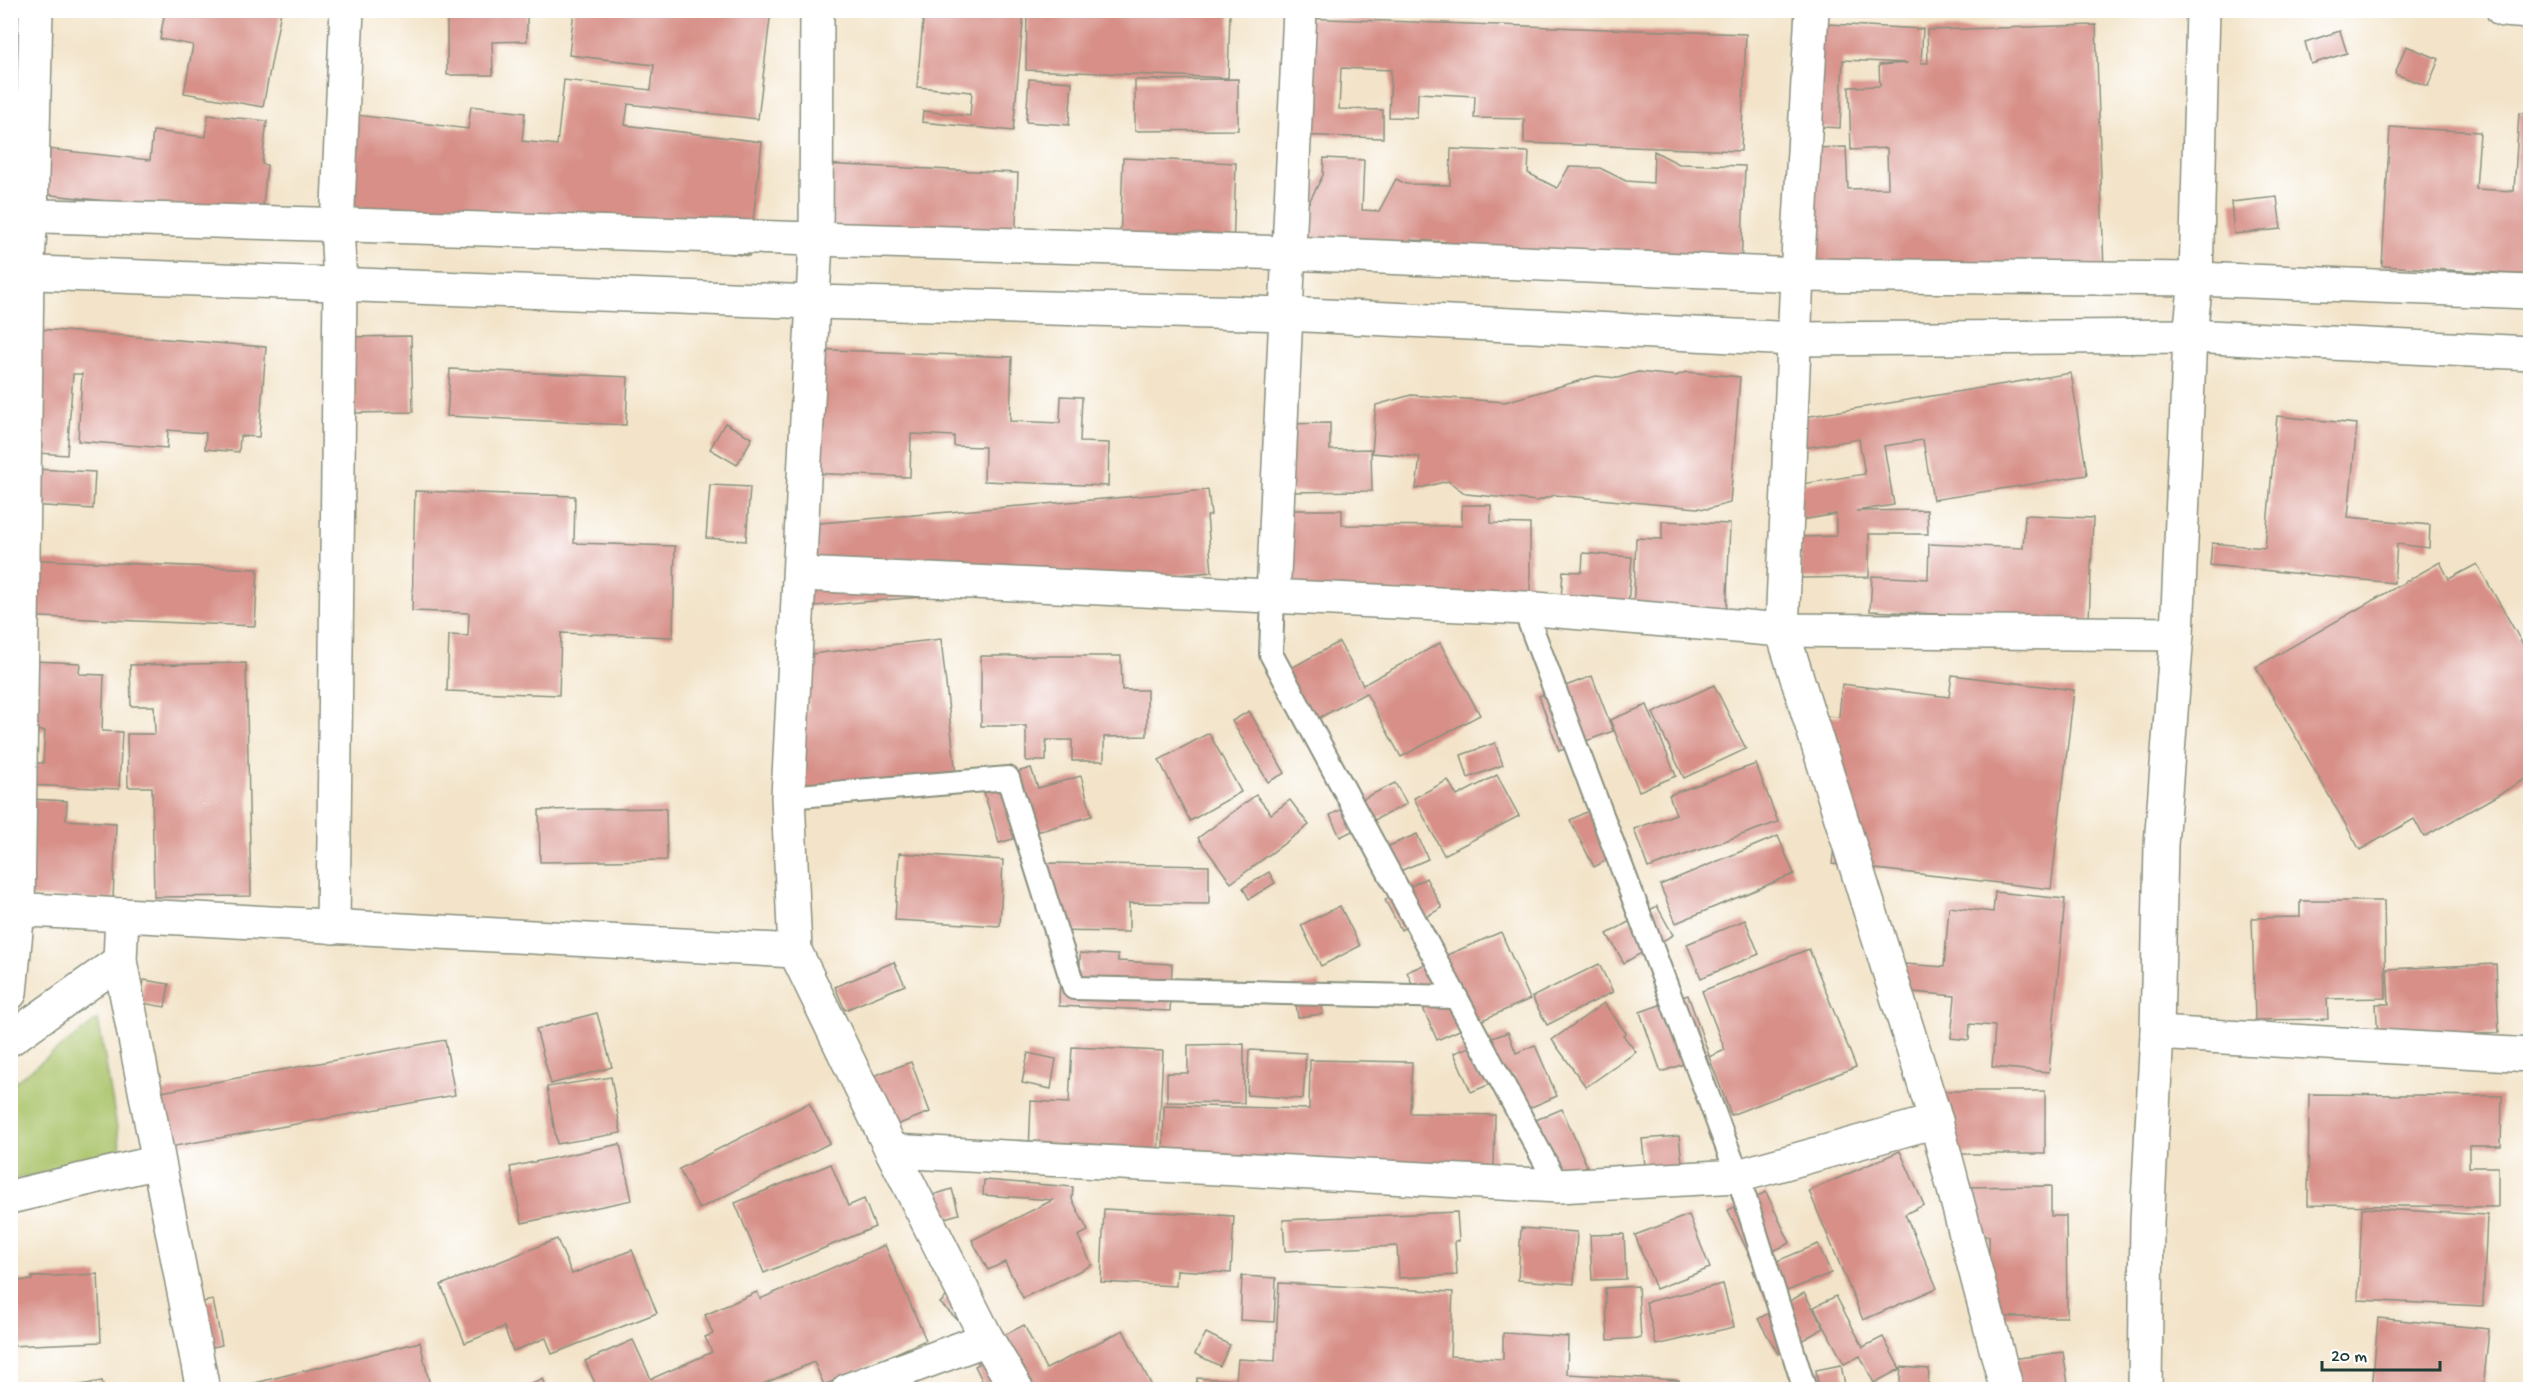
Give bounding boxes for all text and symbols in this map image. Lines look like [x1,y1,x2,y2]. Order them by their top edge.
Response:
scale bar [2322,1334,2440,1372]
text: 20 m [2331,1347,2367,1368]

